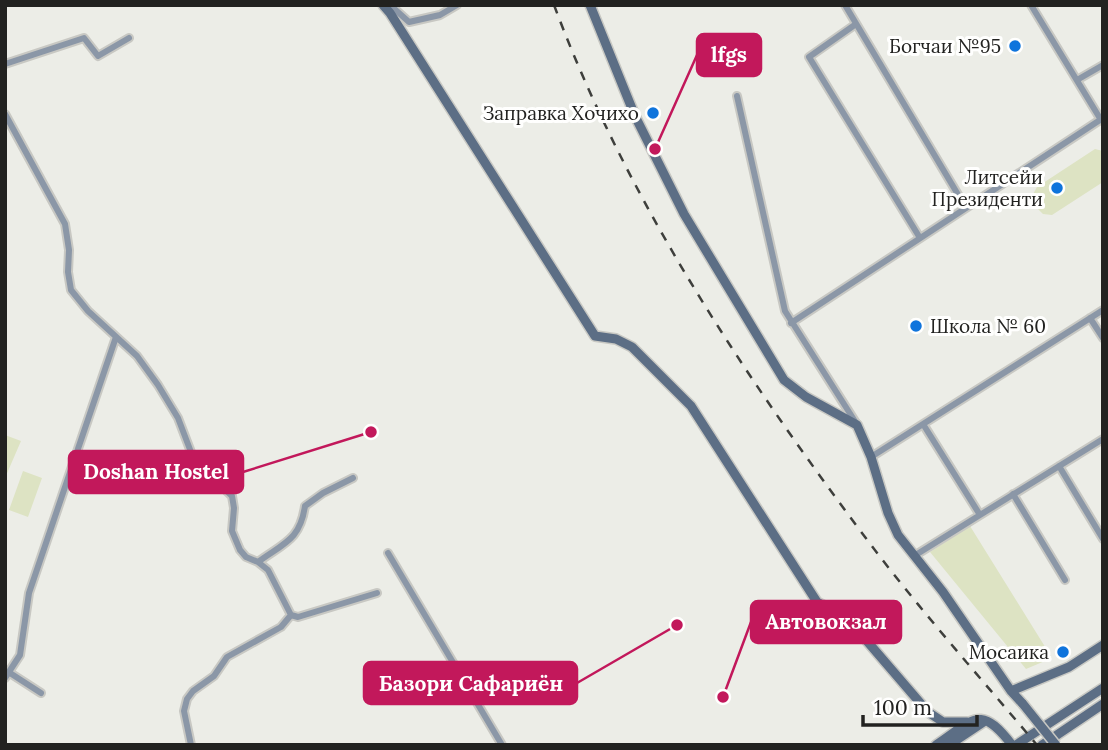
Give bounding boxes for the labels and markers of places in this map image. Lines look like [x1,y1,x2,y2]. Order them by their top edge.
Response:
callout: lfgs [697,34,761,76]
place label: Богчаи №95 [889,34,1001,58]
marker: Богчаи №95 [1007,38,1023,54]
place label: Заправка Хочихо [483,101,639,125]
marker: Заправка Хочихо [645,105,661,121]
place label: Литсейи Президенти [932,165,1043,211]
marker: Литсейи Президенти [1049,180,1065,196]
place label: Школа № 60 [930,314,1046,338]
marker: Школа № 60 [908,318,924,334]
callout: Doshan Hostel [69,451,243,493]
callout: Автовокзал [751,601,901,643]
place label: Мосаика [969,640,1049,664]
marker: Мосаика [1055,644,1071,660]
callout: Базори Сафариён [364,662,577,704]

